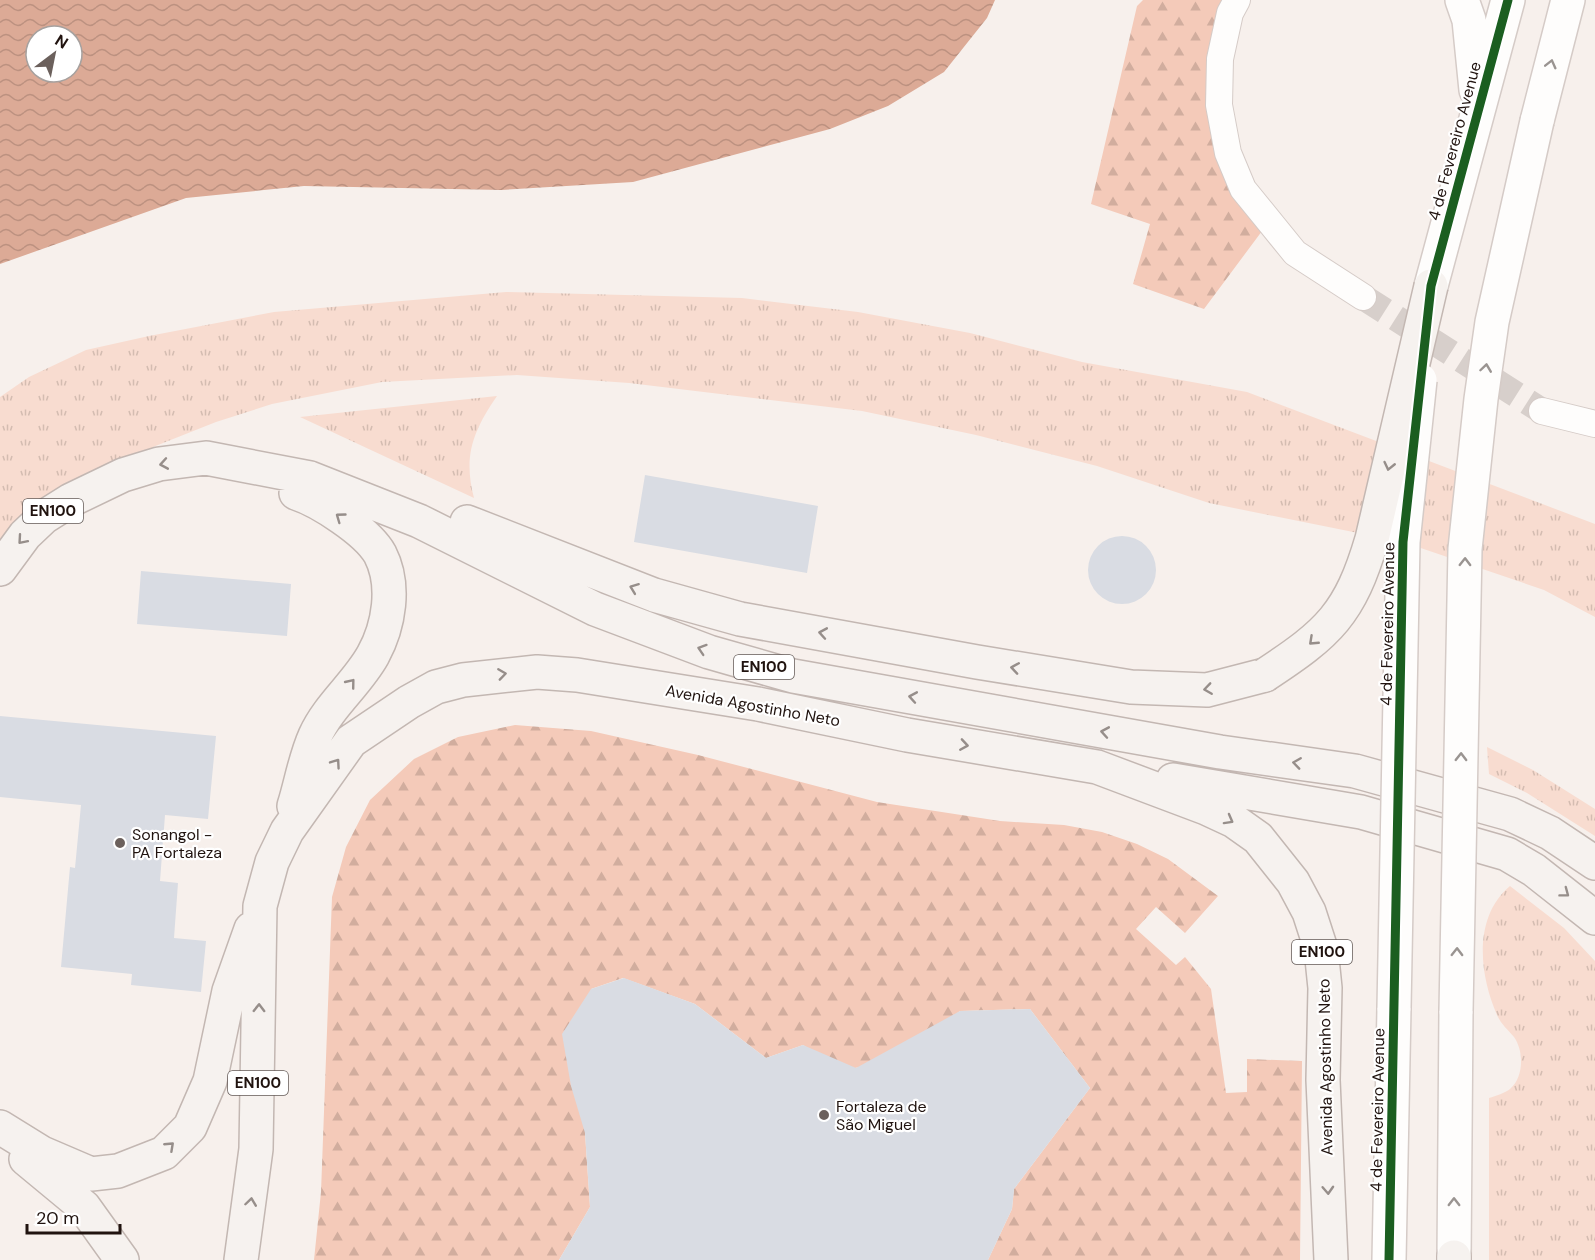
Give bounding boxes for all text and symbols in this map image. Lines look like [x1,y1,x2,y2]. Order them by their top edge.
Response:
north arrow [24,24,84,84]
text: N [51,30,72,54]
street label: 4 de Fevereiro Avenue [1423,59,1486,223]
one-way arrow [1544,60,1557,70]
one-way arrow [1479,364,1491,373]
one-way arrow [159,457,169,470]
one-way arrow [1383,461,1396,471]
road number: EN100 [23,499,83,523]
one-way arrow [336,513,347,524]
one-way arrow [18,533,29,544]
street label: 4 de Fevereiro Avenue [1376,542,1399,706]
one-way arrow [1459,558,1471,567]
one-way arrow [629,582,640,595]
one-way arrow [819,627,829,640]
one-way arrow [1310,634,1320,645]
one-way arrow [697,644,708,657]
road number: EN100 [734,655,794,679]
one-way arrow [1011,663,1020,675]
one-way arrow [498,669,507,681]
one-way arrow [344,679,355,690]
street label: Avenida Agostinho Neto [664,680,842,731]
one-way arrow [1204,682,1213,694]
one-way arrow [908,691,918,704]
one-way arrow [1100,726,1109,738]
one-way arrow [958,738,968,751]
one-way arrow [1455,753,1467,762]
one-way arrow [1292,757,1302,770]
one-way arrow [329,758,340,769]
one-way arrow [1223,813,1234,824]
place label: Sonangol - PA Fortaleza [132,824,222,863]
marker: Sonangol - PA Fortaleza [113,836,127,850]
one-way arrow [1559,886,1570,897]
road number: EN100 [1292,940,1352,964]
one-way arrow [1451,948,1463,957]
street label: Avenida Agostinho Neto [1313,978,1338,1156]
one-way arrow [253,1003,265,1012]
street label: 4 de Fevereiro Avenue [1366,1028,1389,1192]
road number: EN100 [228,1071,288,1095]
place label: Fortaleza de São Miguel [836,1096,927,1135]
marker: Fortaleza de São Miguel [817,1108,831,1122]
one-way arrow [163,1142,174,1153]
one-way arrow [1321,1186,1334,1195]
scale bar [27,1197,120,1235]
one-way arrow [1448,1197,1460,1206]
one-way arrow [244,1198,256,1207]
text: 20 m [36,1206,79,1230]

